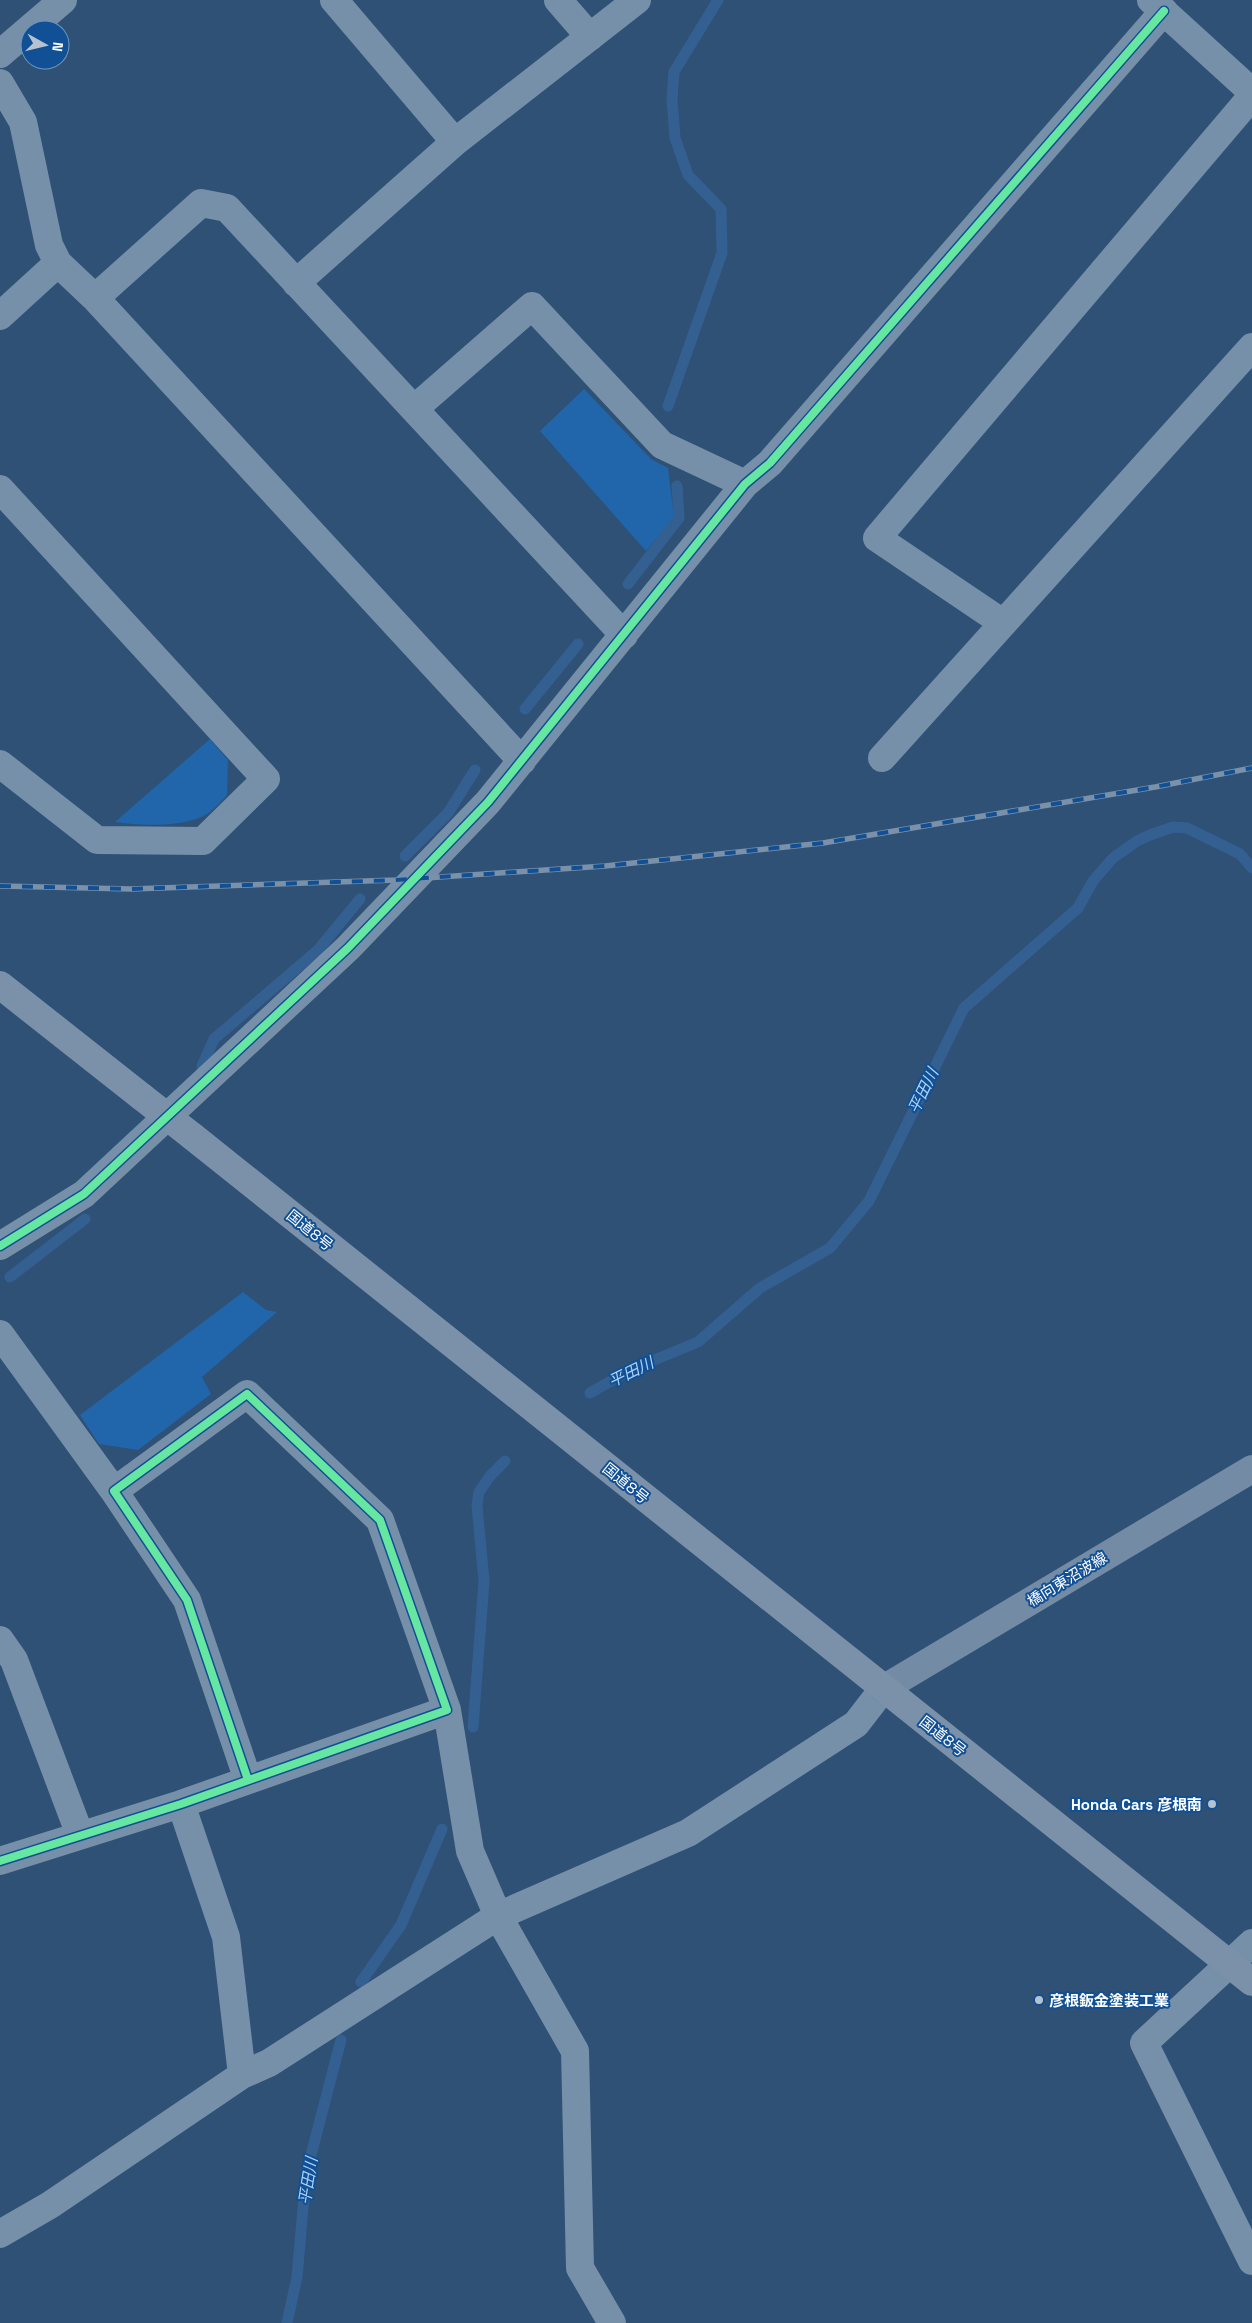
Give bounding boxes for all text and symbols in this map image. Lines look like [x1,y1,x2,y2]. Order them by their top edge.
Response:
north arrow [20,20,70,70]
text: N [48,41,67,53]
water label: 平田川 [903,1063,944,1117]
street label: 国道8号 [283,1206,337,1254]
water label: 平田川 [605,1351,659,1392]
street label: 国道8号 [599,1459,653,1507]
street label: 橋向東沼波線 [1024,1548,1110,1610]
street label: 国道8号 [916,1712,970,1760]
place label: Honda Cars 彦根南 [1071,1795,1202,1814]
marker: Honda Cars 彦根南 [1206,1798,1218,1810]
place label: 彦根鈑金塗装工業 [1049,1991,1169,2010]
marker: 彦根鈑金塗装工業 [1033,1994,1045,2006]
water label: 平田川 [294,2154,322,2206]

